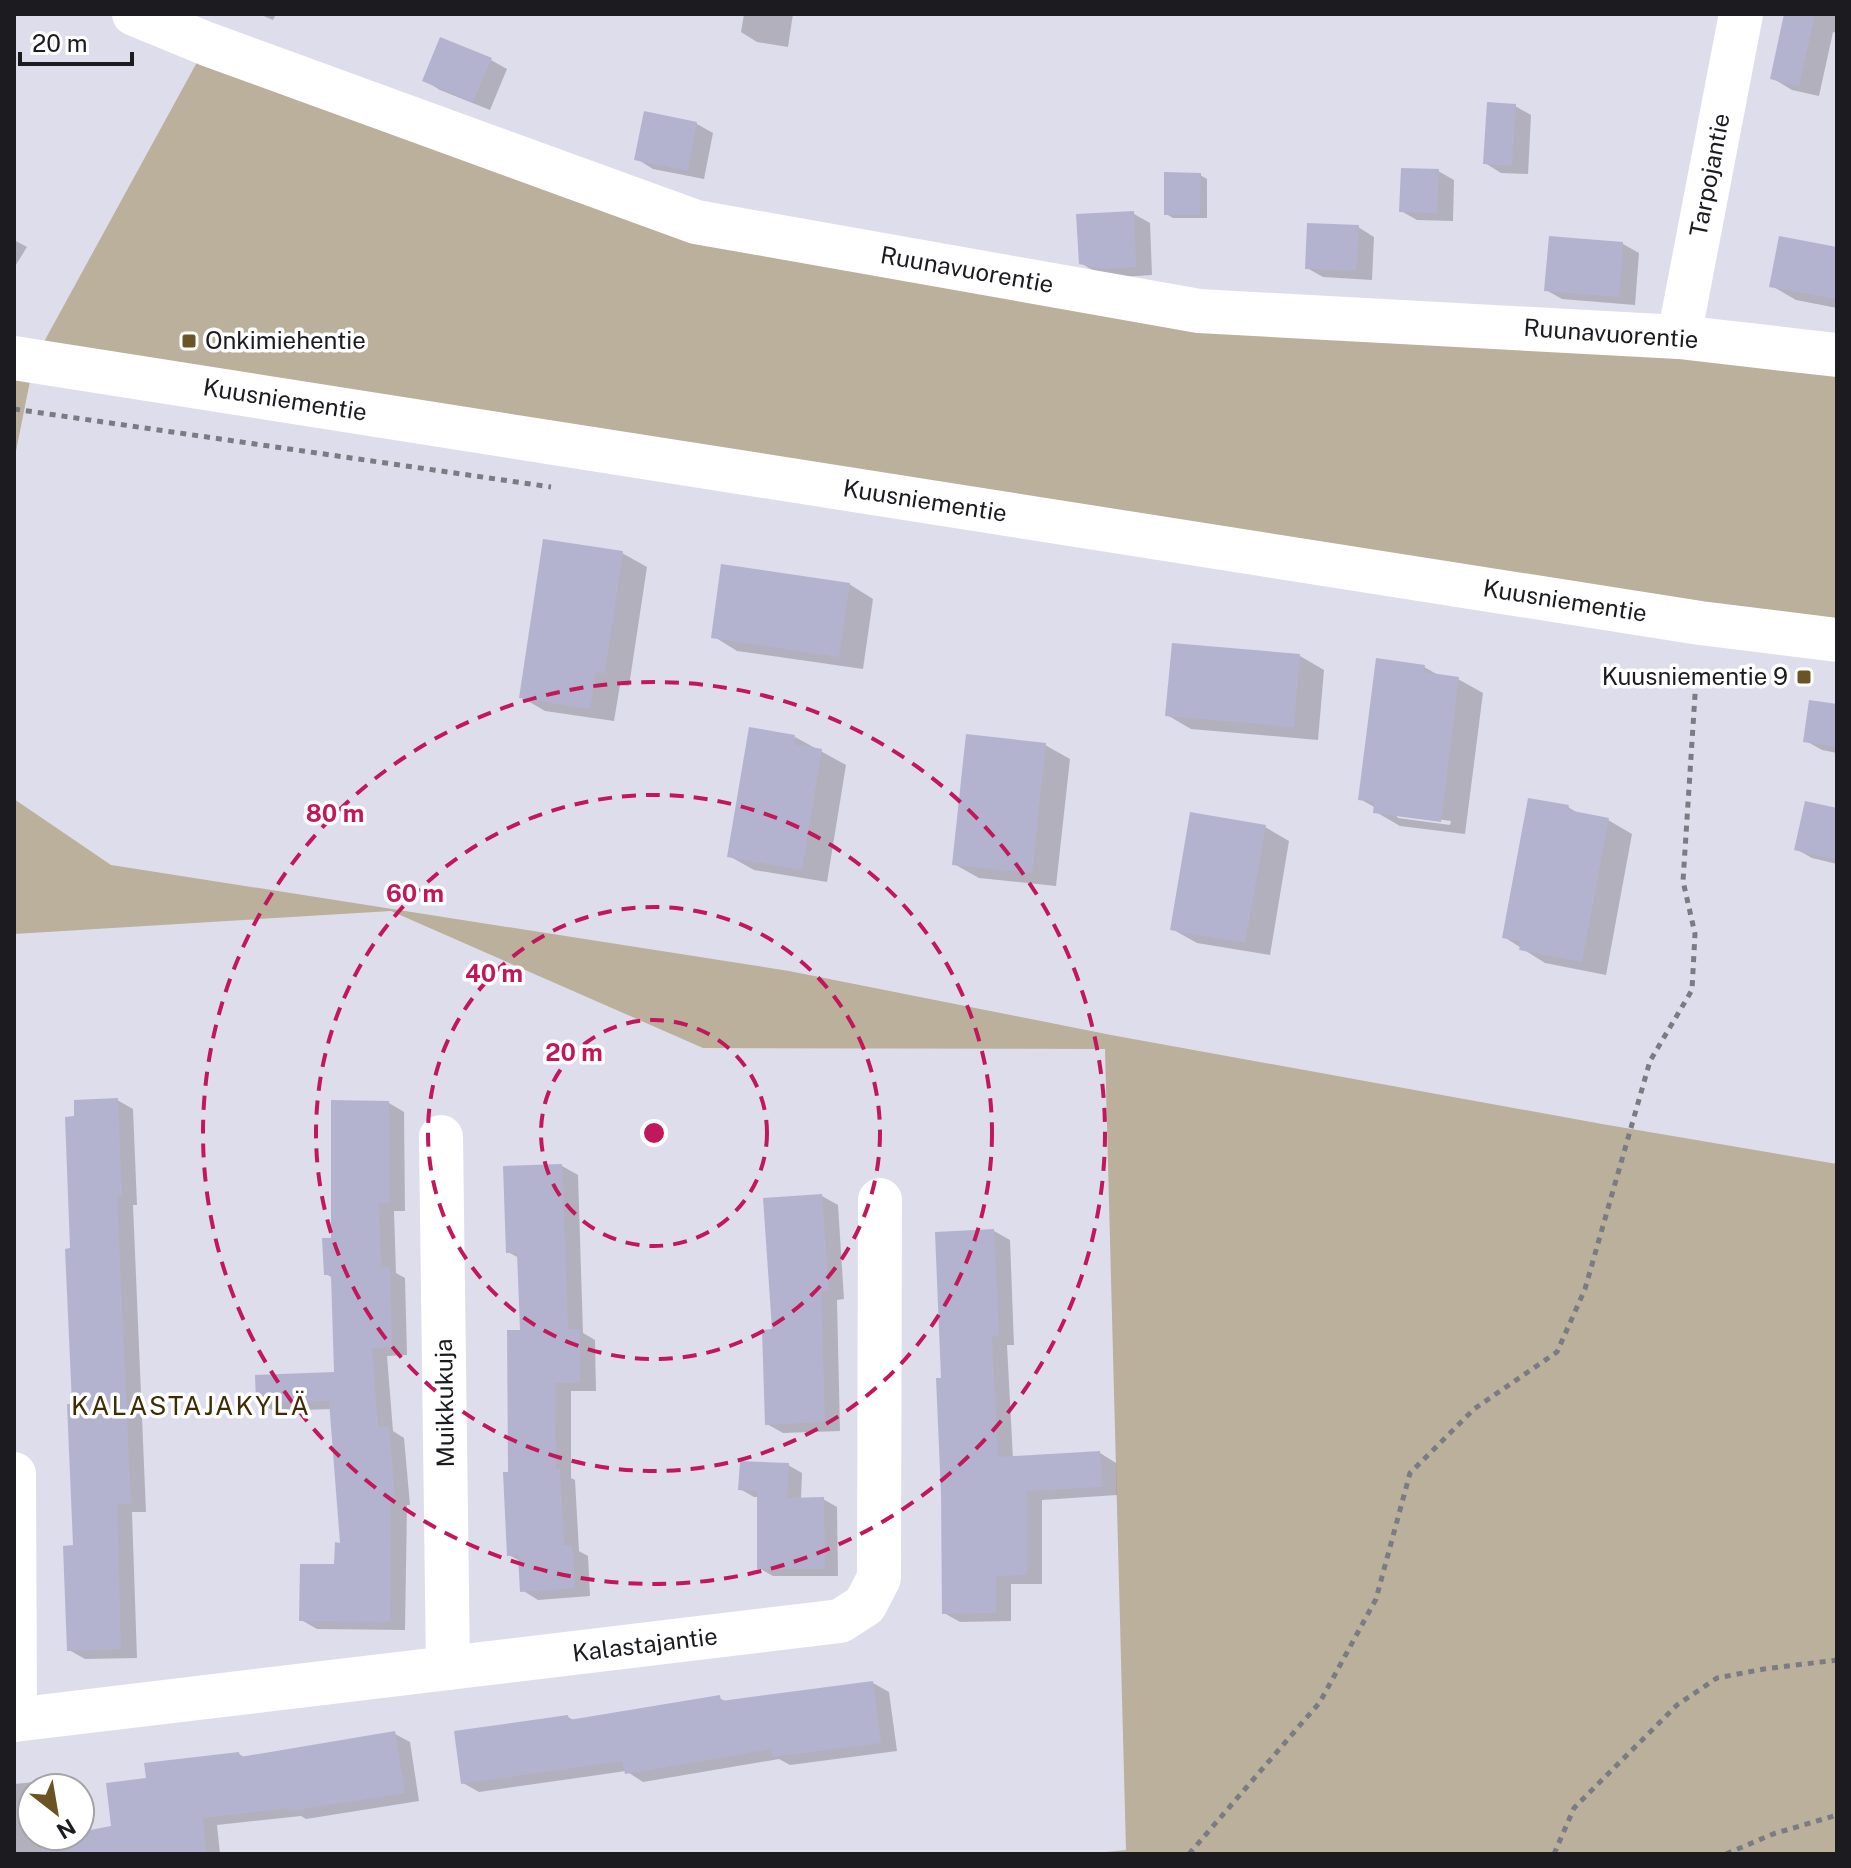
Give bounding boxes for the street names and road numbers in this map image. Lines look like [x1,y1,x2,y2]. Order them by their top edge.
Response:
street label: Tarpojantie [1683,111,1735,239]
street label: Ruunavuorentie [878,240,1056,298]
street label: Ruunavuorentie [1523,313,1700,353]
street label: Kuusniementie [201,372,369,426]
street label: Kuusniementie [841,473,1009,527]
street label: Kuusniementie [1481,573,1649,627]
street label: Muikkukuja [429,1338,459,1468]
street label: Kalastajantie [571,1621,719,1667]

